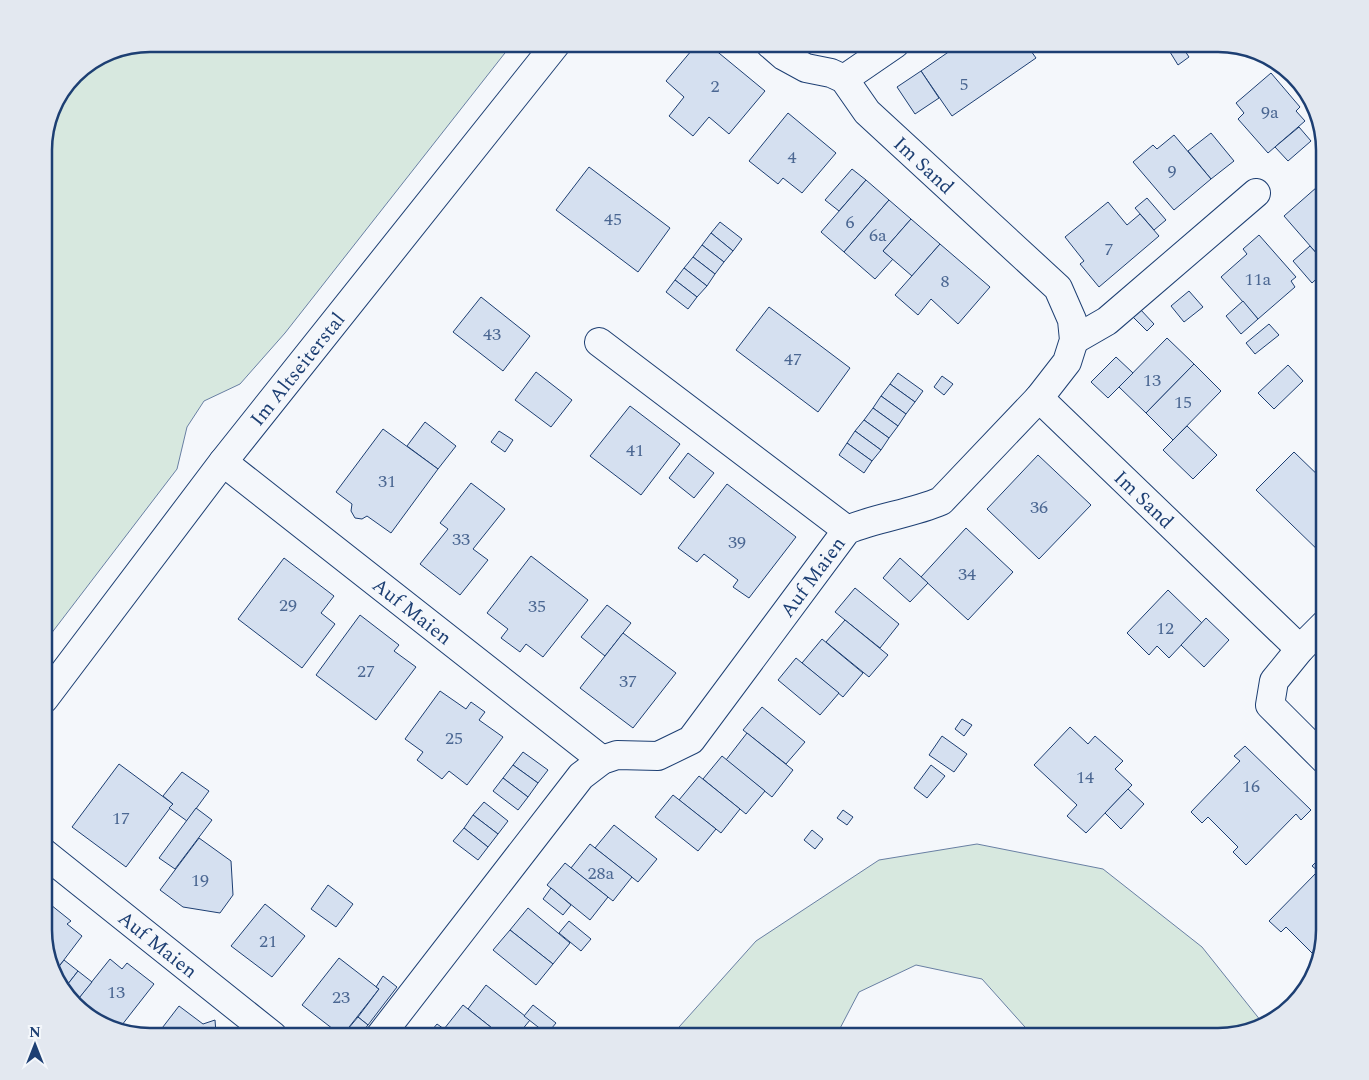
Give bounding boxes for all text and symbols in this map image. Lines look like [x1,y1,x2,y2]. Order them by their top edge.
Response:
house number: 5 [960,71,969,98]
house number: 2 [711,73,720,100]
house number: 9a [1261,99,1279,126]
street label: Im Sand [886,130,960,202]
house number: 4 [788,144,797,171]
house number: 9 [1168,158,1177,185]
house number: 45 [604,206,622,233]
house number: 6 [846,209,855,236]
house number: 6a [869,222,887,249]
house number: 7 [1105,236,1114,263]
house number: 11a [1245,266,1272,293]
house number: 8 [941,268,950,295]
street label: Im Altseiterstal [243,306,353,433]
house number: 43 [483,321,501,348]
house number: 47 [784,346,802,373]
house number: 13 [1143,367,1161,394]
house number: 15 [1174,389,1192,416]
house number: 41 [626,437,644,464]
street label: Im Sand [1107,464,1180,536]
house number: 31 [378,468,396,495]
house number: 36 [1030,494,1048,521]
house number: 33 [452,526,470,553]
house number: 39 [728,529,746,556]
street label: Auf Maien [773,530,853,624]
house number: 34 [958,561,976,588]
street label: Auf Maien [366,571,458,653]
house number: 29 [279,592,297,619]
house number: 35 [528,593,546,620]
house number: 12 [1156,615,1174,642]
house number: 27 [357,658,375,685]
house number: 37 [619,668,637,695]
house number: 25 [445,725,463,752]
house number: 14 [1076,764,1094,791]
house number: 16 [1242,773,1260,800]
house number: 17 [112,805,130,832]
house number: 28a [588,860,615,887]
house number: 19 [191,867,209,894]
street label: Auf Maien [111,904,204,986]
house number: 21 [259,928,277,955]
house number: 13 [107,979,125,1006]
house number: 23 [332,984,350,1011]
north arrow [10,1020,60,1070]
text: N [29,1022,41,1043]

